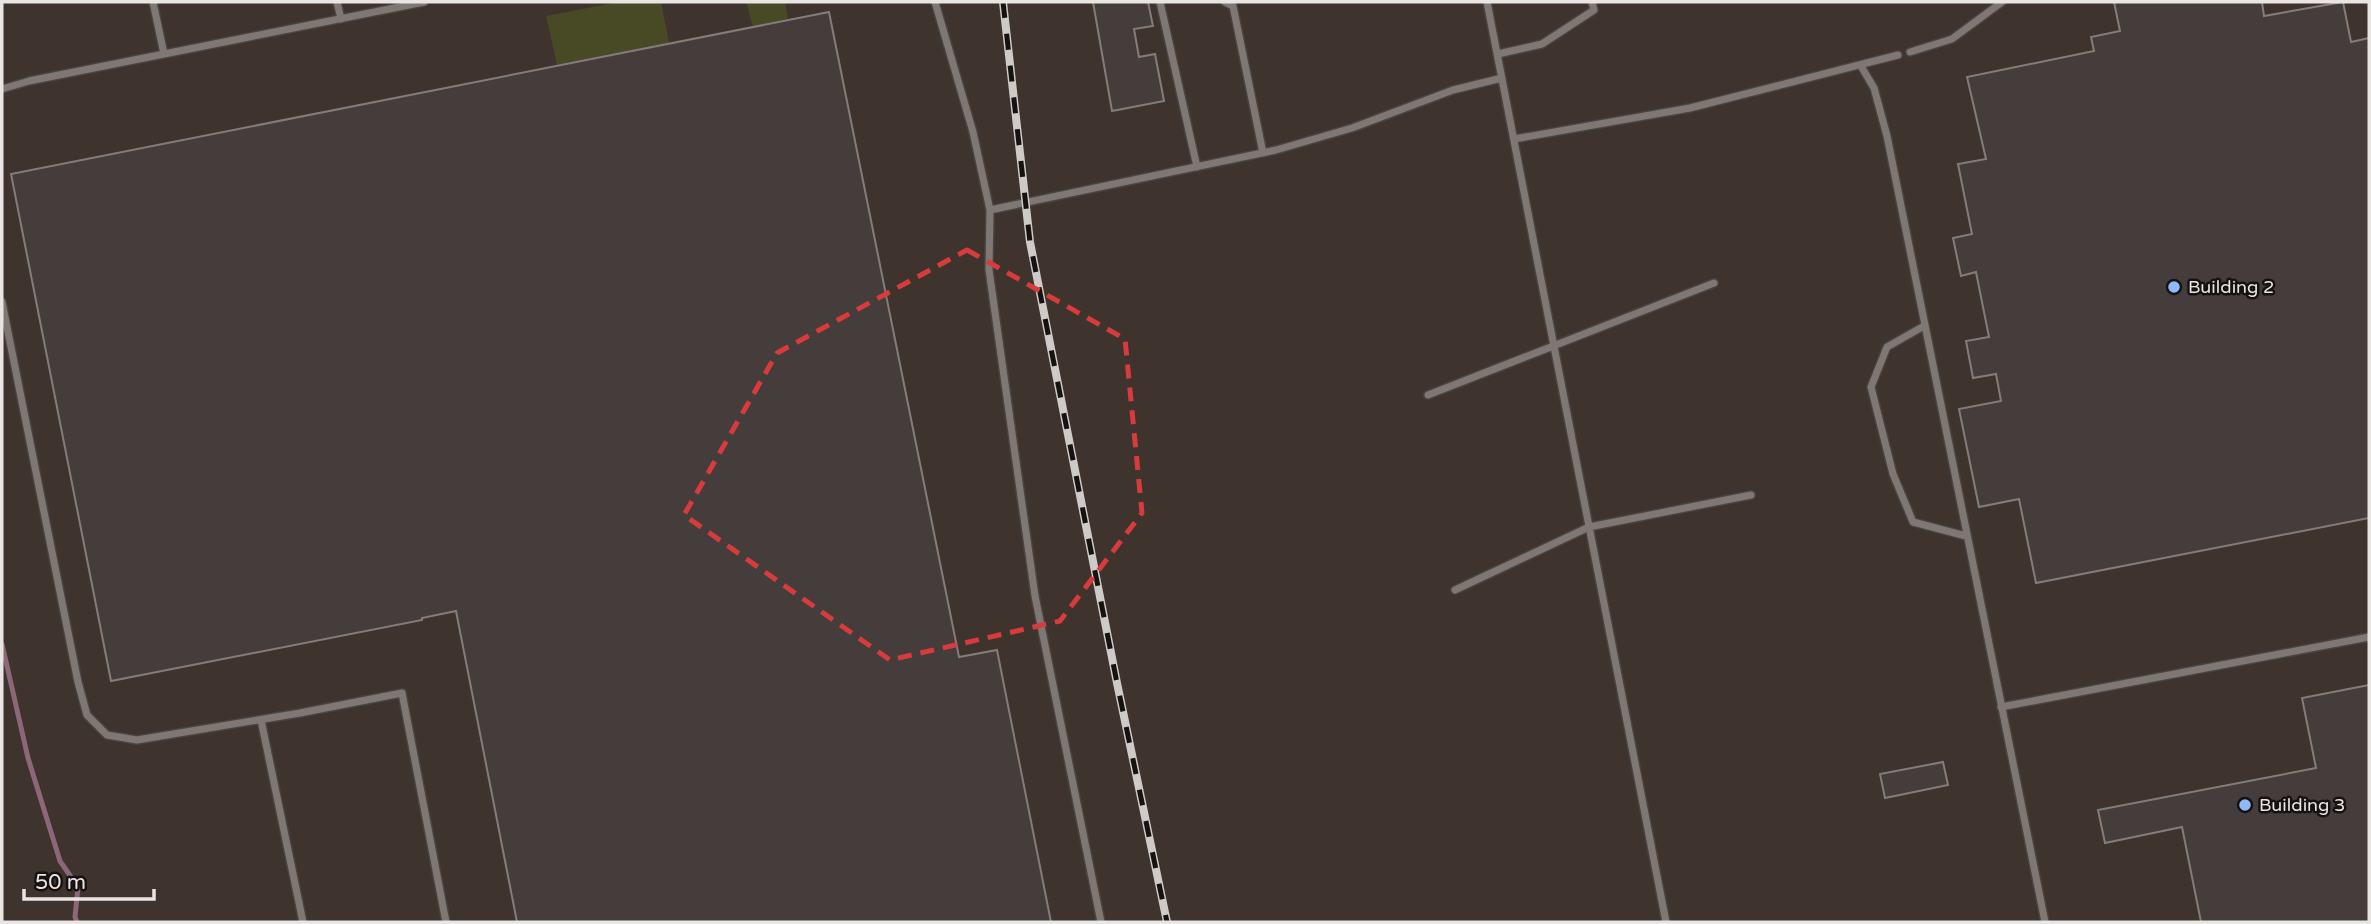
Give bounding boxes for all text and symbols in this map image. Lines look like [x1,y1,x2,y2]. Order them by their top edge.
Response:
place label: Building 2 [2188,276,2274,298]
marker: Building 2 [2166,279,2182,295]
place label: Building 3 [2259,794,2345,816]
marker: Building 3 [2237,797,2253,813]
scale bar [24,858,154,902]
text: 50 m [35,870,86,895]

